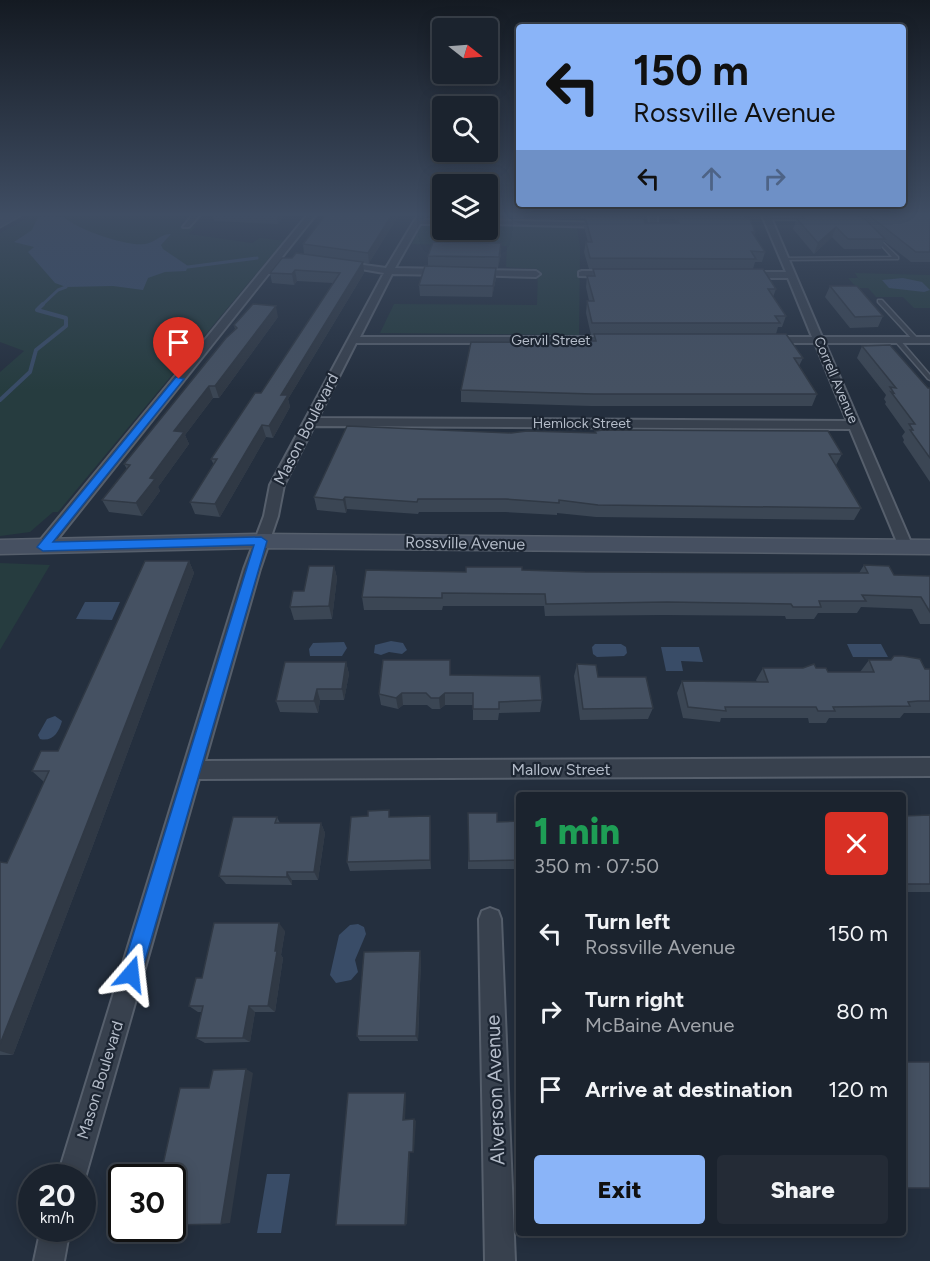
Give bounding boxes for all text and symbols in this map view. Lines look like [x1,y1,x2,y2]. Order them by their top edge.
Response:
north arrow [432,18,498,84]
map controls [432,18,498,240]
text: 150 m [633,45,749,96]
icon: left [534,48,612,126]
button: search [432,96,498,162]
text: Rossville Avenue [633,96,836,129]
icon: left [632,162,665,195]
icon: ahead [695,162,728,195]
icon: right [758,162,791,195]
button: layers [432,174,498,240]
pin [153,317,204,379]
icon: arrive [162,326,195,359]
street label: Gervil Street [511,332,591,349]
street label: Correll Avenue [810,334,862,426]
street label: Mason Boulevard [270,370,342,488]
street label: Hemlock Street [533,415,631,432]
street label: Rossville Avenue [405,532,525,554]
street label: Mallow Street [511,760,611,779]
text: 1 min [534,810,620,853]
button: close [825,812,888,875]
text: 350 m · 07:50 [534,854,659,878]
text: Turn left [585,908,671,935]
icon: left [534,917,567,950]
text: 150 m [828,920,888,947]
text: Rossville Avenue [585,935,735,959]
position arrow [99,942,163,1006]
text: Turn right [585,986,684,1013]
icon: right [534,995,567,1028]
text: 80 m [836,998,888,1025]
text: McBaine Avenue [585,1013,734,1037]
street label: Alverson Avenue [480,1014,510,1166]
street label: Mason Boulevard [73,1019,127,1141]
icon: arrive [534,1073,567,1106]
text: Arrive at destination [585,1076,793,1103]
text: 120 m [828,1076,888,1103]
button: Exit [534,1155,705,1224]
button: Share [717,1155,888,1224]
speed limit sign: 30 [108,1164,186,1242]
text: 20 [39,1177,75,1214]
text: km/h [40,1209,74,1227]

